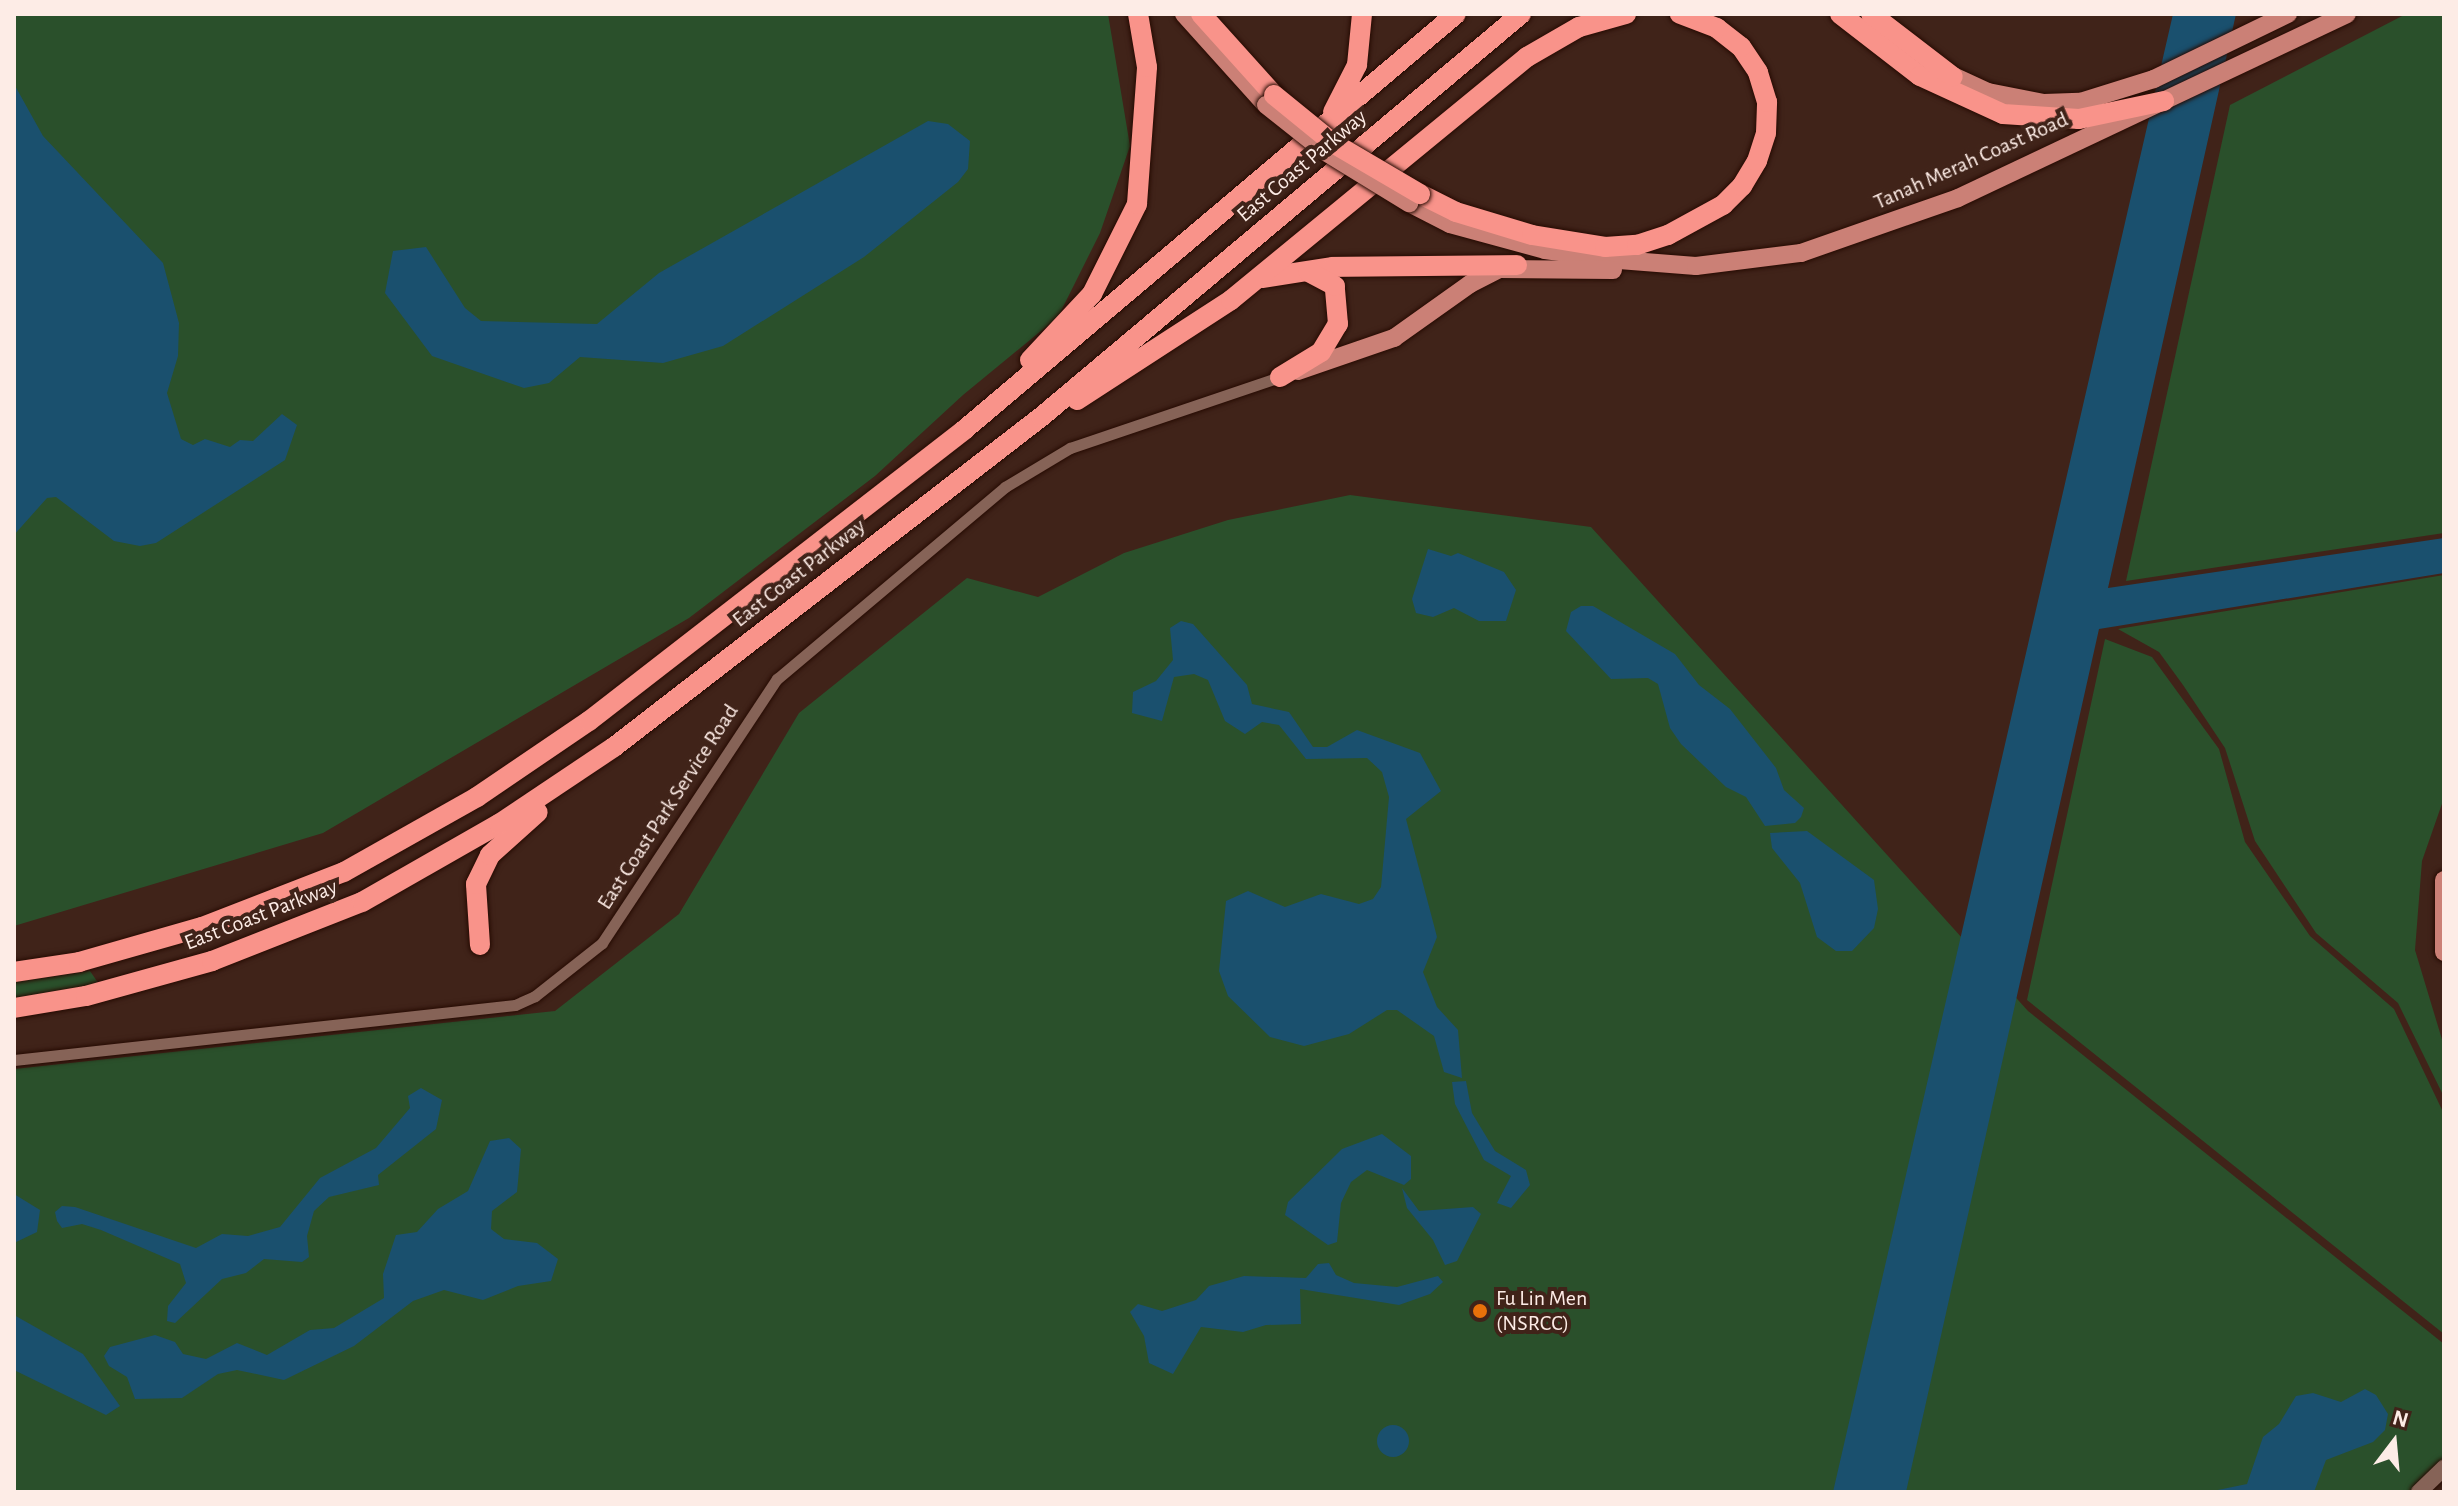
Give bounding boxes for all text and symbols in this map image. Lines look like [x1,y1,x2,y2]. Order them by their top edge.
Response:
street label: East Coast Parkway [1232,104,1372,228]
street label: Tanah Merah Coast Road [1870,106,2072,216]
street label: East Coast Parkway [727,513,871,633]
street label: East Coast Park Service Road [592,699,744,915]
street label: East Coast Parkway [181,874,341,956]
place label: Fu Lin Men (NSRCC) [1496,1285,1587,1336]
marker: Fu Lin Men (NSRCC) [1471,1302,1489,1320]
north arrow [2354,1402,2434,1482]
text: N [2390,1406,2411,1432]

